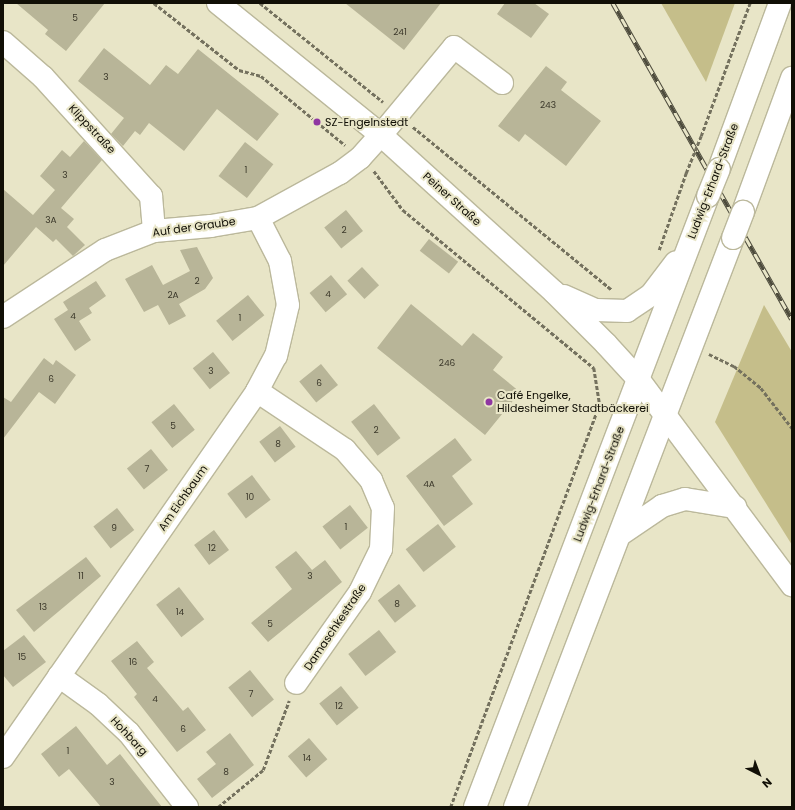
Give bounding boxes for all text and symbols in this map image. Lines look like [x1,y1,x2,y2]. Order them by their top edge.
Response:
house number: 5 [72,13,78,23]
house number: 241 [393,27,407,37]
house number: 3 [103,72,109,82]
house number: 243 [540,100,556,110]
street label: Klippstraße [66,102,118,156]
place label: SZ-Engelnstedt [325,115,408,129]
marker: SZ-Engelnstedt [312,117,322,127]
street label: Ludwig-Erhard-Straße [685,121,741,241]
house number: 1 [245,165,247,175]
house number: 3 [62,170,68,180]
street label: Peiner Straße [420,170,484,228]
house number: 3A [45,215,57,225]
street label: Auf der Graube [152,215,236,239]
house number: 2 [341,225,347,235]
house number: 2 [194,276,200,286]
house number: 4 [325,289,331,299]
house number: 2A [167,290,179,300]
house number: 4 [70,311,76,321]
house number: 1 [239,313,241,323]
house number: 246 [439,358,455,368]
house number: 3 [208,366,214,376]
house number: 6 [48,374,54,384]
house number: 6 [316,378,322,388]
place label: Café Engelke, Hildesheimer Stadtbäckerei [497,389,649,415]
marker: Café Engelke, Hildesheimer Stadtbäckerei [484,397,494,407]
house number: 5 [170,421,176,431]
street label: Ludwig-Erhard-Straße [571,424,627,544]
house number: 2 [373,425,379,435]
house number: 8 [275,439,281,449]
street label: Am Eichbaum [156,463,210,533]
house number: 7 [145,464,149,474]
house number: 4A [423,479,435,489]
house number: 10 [246,492,254,502]
house number: 1 [345,522,347,532]
house number: 9 [111,523,117,533]
house number: 12 [208,543,216,553]
house number: 11 [78,571,84,581]
house number: 3 [307,571,313,581]
street label: Damaschkestraße [301,581,369,673]
house number: 8 [394,599,400,609]
house number: 13 [39,602,47,612]
house number: 14 [176,607,184,617]
house number: 5 [267,619,273,629]
house number: 15 [18,652,26,662]
house number: 16 [129,657,137,667]
house number: 7 [249,689,253,699]
house number: 4 [152,694,158,704]
house number: 12 [335,701,343,711]
street label: Hohbarg [108,714,150,758]
house number: 6 [180,724,186,734]
house number: 1 [67,746,69,756]
house number: 14 [303,753,311,763]
north arrow [739,754,779,794]
house number: 8 [223,767,229,777]
text: N [759,774,775,792]
house number: 3 [109,777,115,787]

